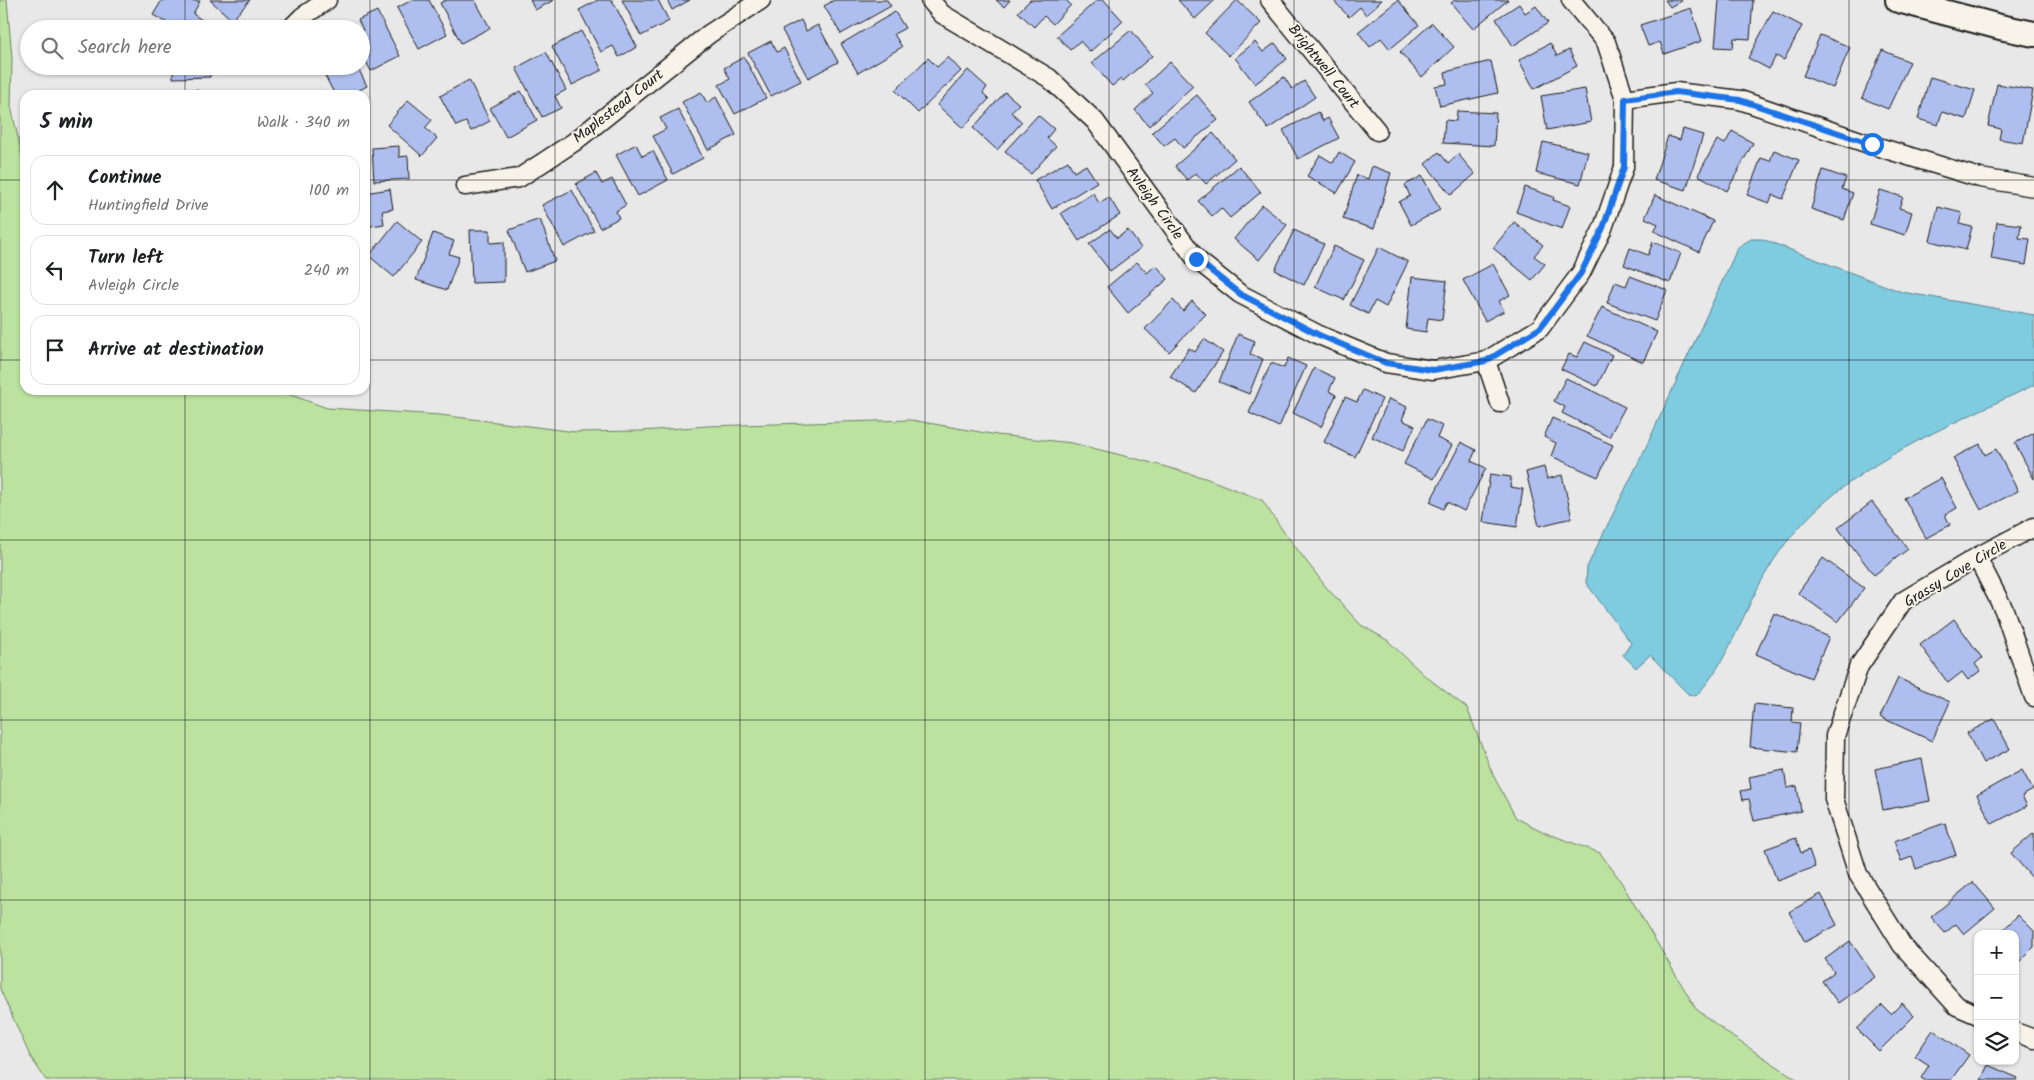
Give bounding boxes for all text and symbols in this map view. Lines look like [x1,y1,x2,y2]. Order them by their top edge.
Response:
street label: Brightwell Court [1281,19,1365,114]
search box [20,20,370,75]
text: Search here [78,33,172,63]
icon: search [38,34,66,62]
street label: Maplestead Court [568,63,669,150]
text: 5 min [40,106,93,139]
text: Walk · 340 m [257,110,350,135]
route start [1861,133,1884,156]
street label: Avleigh Circle [1119,162,1189,245]
text: Continue [88,163,161,193]
icon: ahead [41,176,69,204]
text: 100 m [309,178,349,203]
text: Huntingfield Drive [88,193,208,218]
text: Turn left [88,243,163,273]
route end [1185,248,1208,271]
icon: left [41,256,69,284]
text: 240 m [304,258,349,283]
text: Avleigh Circle [88,273,179,298]
text: Arrive at destination [88,335,264,365]
icon: arrive [41,336,69,364]
street label: Grassy Cove Circle [1899,533,2012,614]
map controls [1974,930,2019,1065]
button: + [1974,930,2019,975]
button: − [1974,975,2019,1020]
button: layers [1974,1020,2019,1065]

